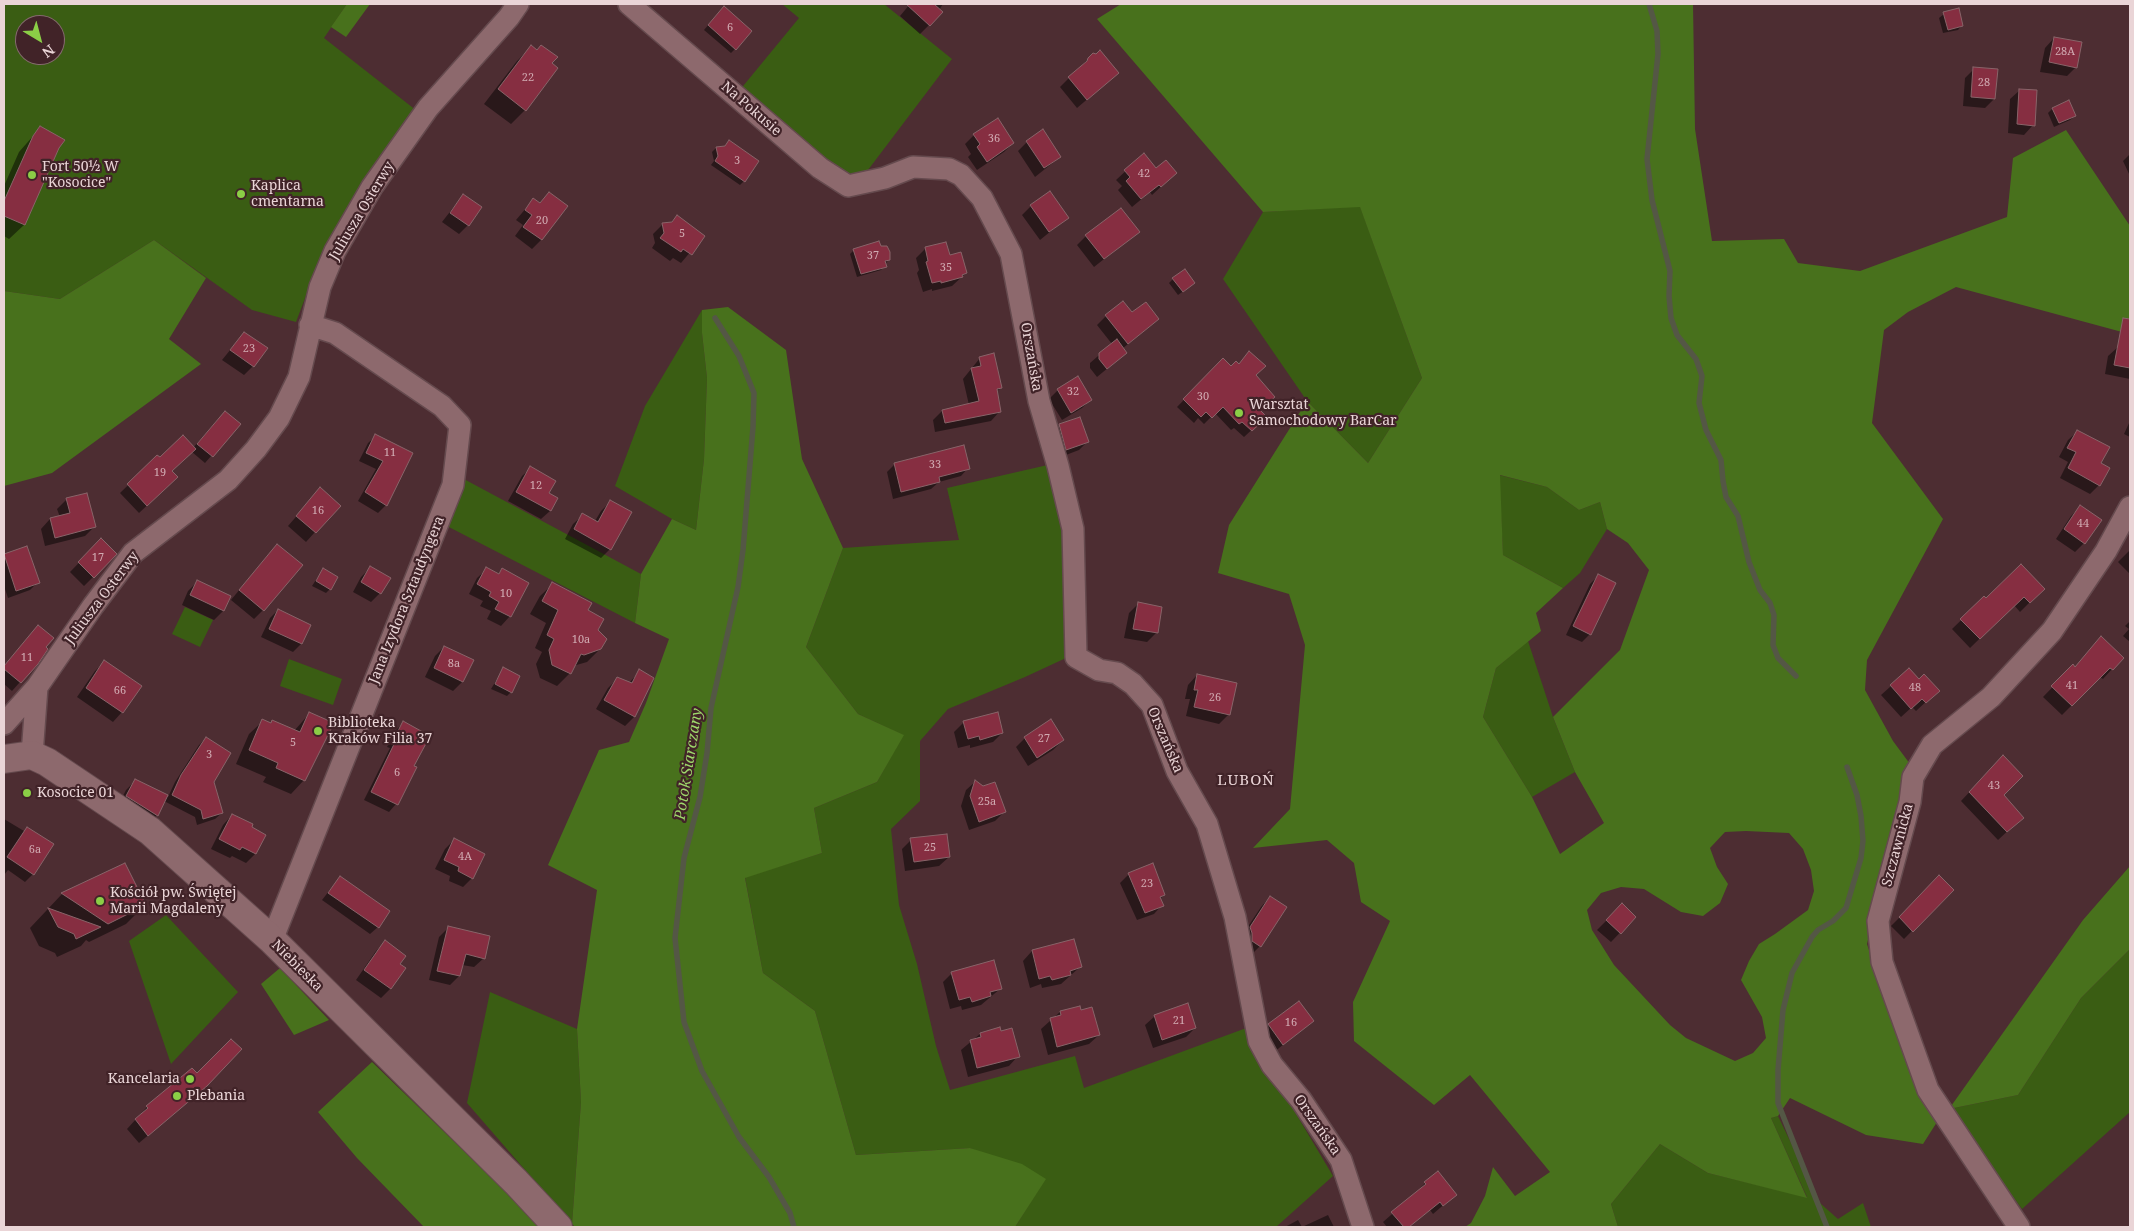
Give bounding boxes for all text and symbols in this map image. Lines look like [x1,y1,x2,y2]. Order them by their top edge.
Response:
north arrow [15,15,65,65]
house number: 6 [727,21,733,35]
text: N [39,41,59,62]
house number: 28A [2055,45,2075,59]
house number: 22 [522,71,534,85]
house number: 28 [1978,76,1990,90]
street label: Na Pokusie [718,78,784,140]
house number: 36 [988,132,1000,146]
house number: 3 [734,154,740,168]
place label: Fort 50½ W "Kosocice" [42,159,119,192]
street label: Juliusza Osterwy [326,159,398,263]
house number: 42 [1138,167,1150,181]
marker: Fort 50½ W "Kosocice" [26,169,38,181]
place label: Kaplica cmentarna [251,178,324,210]
marker: Kaplica cmentarna [235,188,247,200]
house number: 20 [536,214,548,228]
house number: 5 [679,227,685,241]
house number: 37 [867,249,879,263]
house number: 35 [940,261,952,275]
street label: Orszańska [1017,321,1045,393]
house number: 23 [243,342,255,356]
house number: 32 [1067,385,1079,399]
house number: 30 [1197,390,1209,404]
place label: Warsztat Samochodowy BarCar [1249,397,1397,430]
marker: Warsztat Samochodowy BarCar [1233,407,1245,419]
house number: 11 [384,446,396,460]
house number: 33 [929,458,941,472]
house number: 19 [154,466,166,480]
house number: 12 [530,479,542,493]
house number: 16 [312,504,324,518]
street label: Jana Izydora Sztaudyngera [366,514,448,686]
house number: 44 [2077,517,2089,531]
street label: Juliusza Osterwy [62,548,142,648]
house number: 17 [92,551,104,565]
house number: 10 [500,587,512,601]
house number: 10a [572,633,590,647]
house number: 11 [21,651,33,665]
house number: 8a [448,657,460,671]
house number: 41 [2066,679,2078,693]
house number: 48 [1909,681,1921,695]
house number: 66 [114,684,126,698]
house number: 26 [1209,691,1221,705]
street label: Orszańska [1144,705,1186,775]
water label: Potok Siarczany [671,707,707,821]
place label: Biblioteka Kraków Filia 37 [328,715,432,748]
marker: Biblioteka Kraków Filia 37 [312,725,324,737]
house number: 27 [1038,732,1050,746]
house number: 5 [290,736,296,750]
house number: 3 [206,748,212,762]
house number: 6 [394,766,400,780]
district label: LUBOŃ [1217,772,1275,790]
house number: 43 [1988,779,2000,793]
place label: Kosocice 01 [37,785,114,801]
marker: Kosocice 01 [21,787,33,799]
house number: 25a [978,795,996,809]
street label: Szczawnicka [1879,802,1917,888]
house number: 25 [924,841,936,855]
house number: 6a [29,843,41,857]
house number: 4A [458,850,472,864]
house number: 23 [1141,877,1153,891]
place label: Kościół pw. Świętej Marii Magdaleny [110,885,236,918]
marker: Kościół pw. Świętej Marii Magdaleny [94,895,106,907]
street label: Niebieska [268,937,326,995]
house number: 21 [1173,1014,1185,1028]
house number: 16 [1285,1016,1297,1030]
place label: Kancelaria [108,1071,180,1087]
marker: Kancelaria [184,1073,196,1085]
place label: Plebania [187,1088,245,1104]
marker: Plebania [171,1090,183,1102]
street label: Orszańska [1290,1092,1344,1158]

